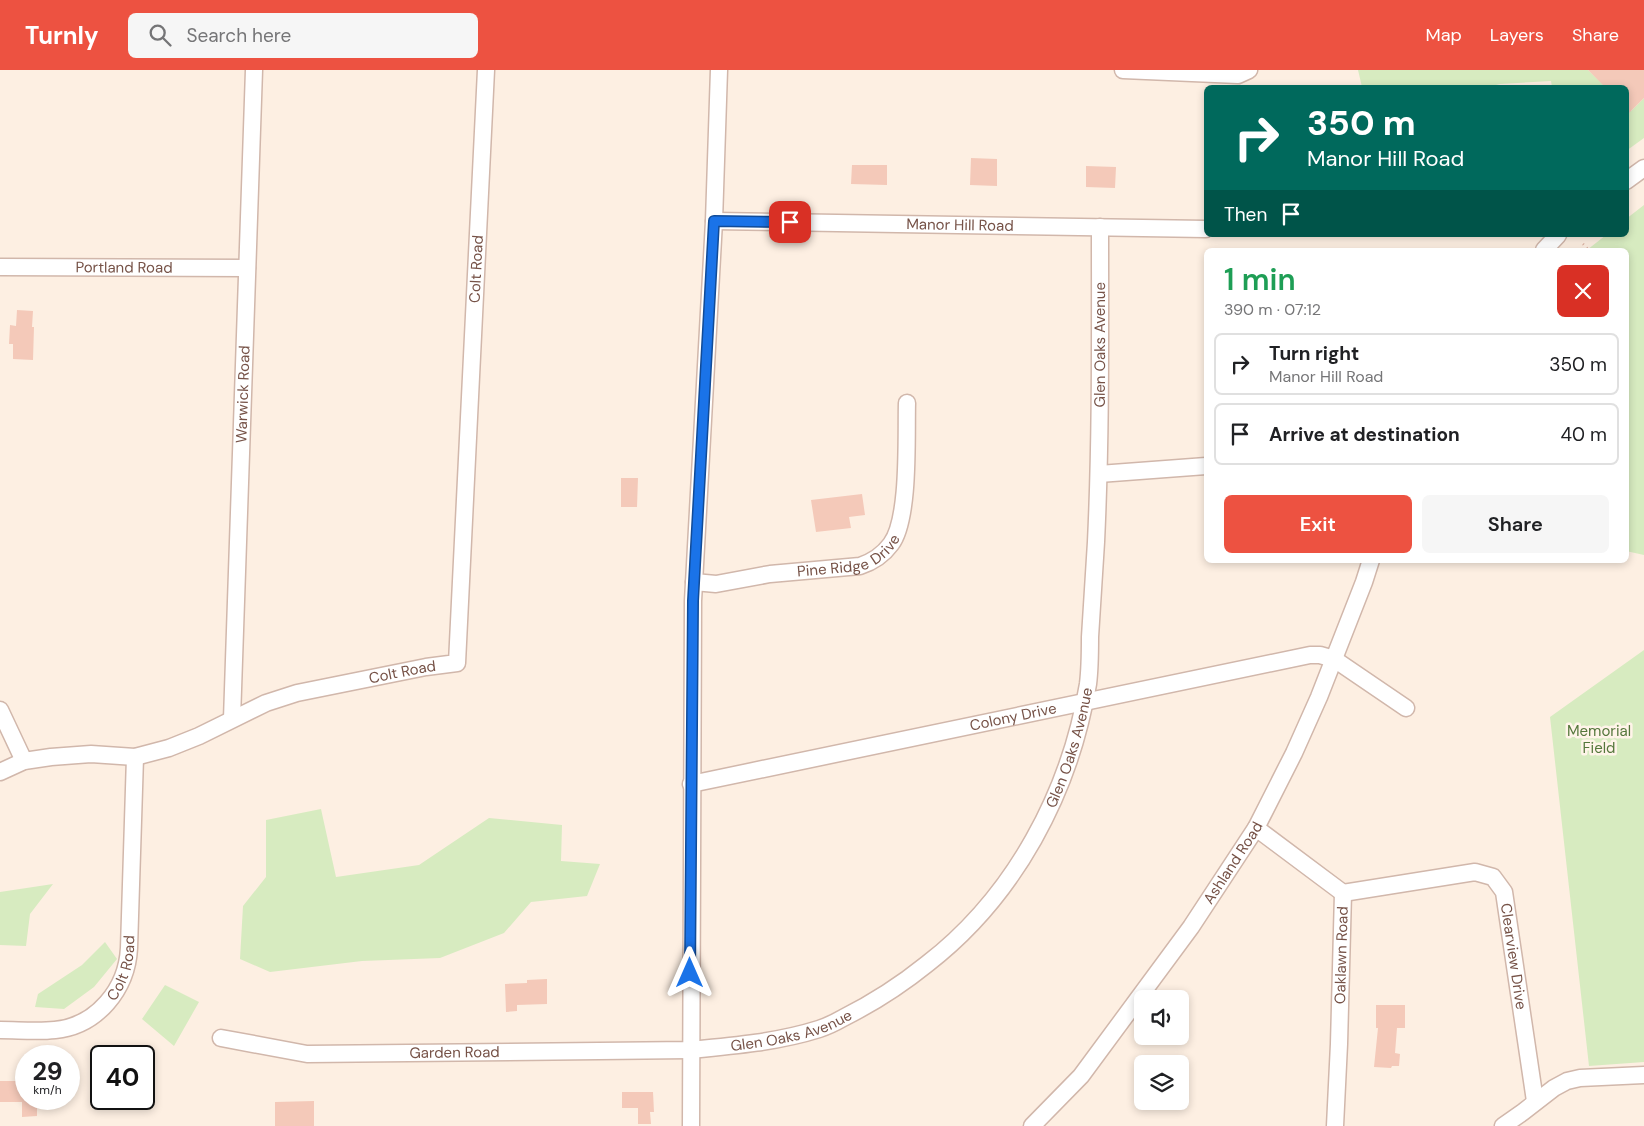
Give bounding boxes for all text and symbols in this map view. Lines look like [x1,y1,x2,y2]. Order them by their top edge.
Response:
search box [128,13,478,58]
text: Turnly [25,20,98,51]
icon: search [146,21,174,49]
text: Search here [186,23,291,48]
text: Map [1426,23,1462,47]
text: Layers [1490,23,1544,47]
text: Share [1572,23,1619,47]
text: 350 m [1307,100,1416,146]
icon: right [1224,105,1289,170]
text: Manor Hill Road [1307,144,1464,173]
icon: arrive [1277,200,1305,228]
pin [769,201,811,243]
text: Then [1224,202,1267,227]
icon: arrive [776,208,804,236]
street label: Manor Hill Road [906,214,1014,236]
street label: Colt Road [465,235,488,303]
street label: Portland Road [75,257,173,278]
text: 1 min [1224,260,1296,299]
button: close [1557,265,1609,317]
street label: Glen Oaks Avenue [1090,282,1110,408]
text: 390 m · 07:12 [1224,299,1321,320]
text: Turn right [1269,341,1359,366]
street label: Warwick Road [231,345,255,443]
icon: right [1226,350,1254,378]
text: 350 m [1549,352,1607,377]
text: Manor Hill Road [1269,366,1383,387]
icon: arrive [1226,420,1254,448]
text: Arrive at destination [1269,422,1460,447]
text: 40 m [1560,422,1607,447]
button: Exit [1224,495,1412,553]
button: Share [1422,495,1609,553]
street label: Pine Ridge Drive [796,531,905,582]
street label: Colt Road [367,656,437,688]
street label: Glen Oaks Avenue [1041,686,1097,811]
street label: Colony Drive [968,698,1058,736]
park label: Memorial Field [1567,721,1631,758]
street label: Ashland Road [1199,818,1267,908]
street label: Clearview Drive [1496,902,1531,1011]
street label: Oaklawn Road [1330,906,1353,1004]
street label: Colt Road [102,935,139,1005]
position arrow [663,946,715,998]
map controls [1134,990,1189,1110]
button: sound [1134,990,1189,1045]
street label: Glen Oaks Avenue [729,1005,855,1056]
street label: Garden Road [409,1042,500,1063]
speed limit sign: 40 [90,1045,155,1110]
text: 29 [32,1055,63,1088]
button: layers [1134,1055,1189,1110]
text: km/h [33,1082,62,1098]

